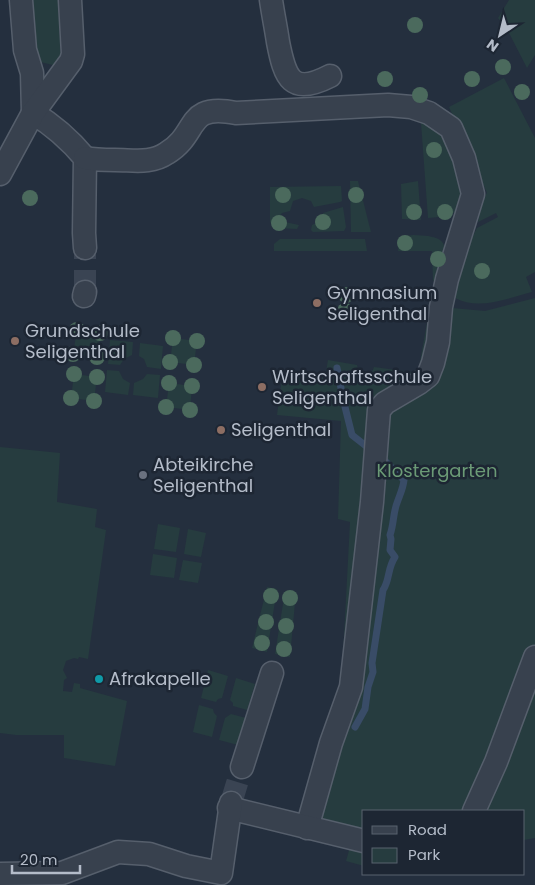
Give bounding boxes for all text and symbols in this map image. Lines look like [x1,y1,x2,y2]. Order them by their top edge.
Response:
north arrow [475,10,525,60]
text: N [482,34,503,57]
place label: Gymnasium Seligenthal [327,280,437,326]
marker: Gymnasium Seligenthal [311,297,323,309]
place label: Grundschule Seligenthal [25,318,140,364]
marker: Grundschule Seligenthal [9,335,21,347]
place label: Wirtschaftsschule Seligenthal [272,364,432,410]
marker: Wirtschaftsschule Seligenthal [256,381,268,393]
place label: Seligenthal [231,417,331,442]
marker: Seligenthal [215,424,227,436]
place label: Abteikirche Seligenthal [153,452,253,498]
park label: Klostergarten [377,458,497,483]
marker: Abteikirche Seligenthal [137,469,149,481]
place label: Afrakapelle [109,666,211,691]
marker: Afrakapelle [93,673,105,685]
legend [362,810,525,875]
text: Road [408,819,447,840]
scale bar [12,842,80,874]
text: Park [408,844,440,865]
text: 20 m [20,849,58,870]

